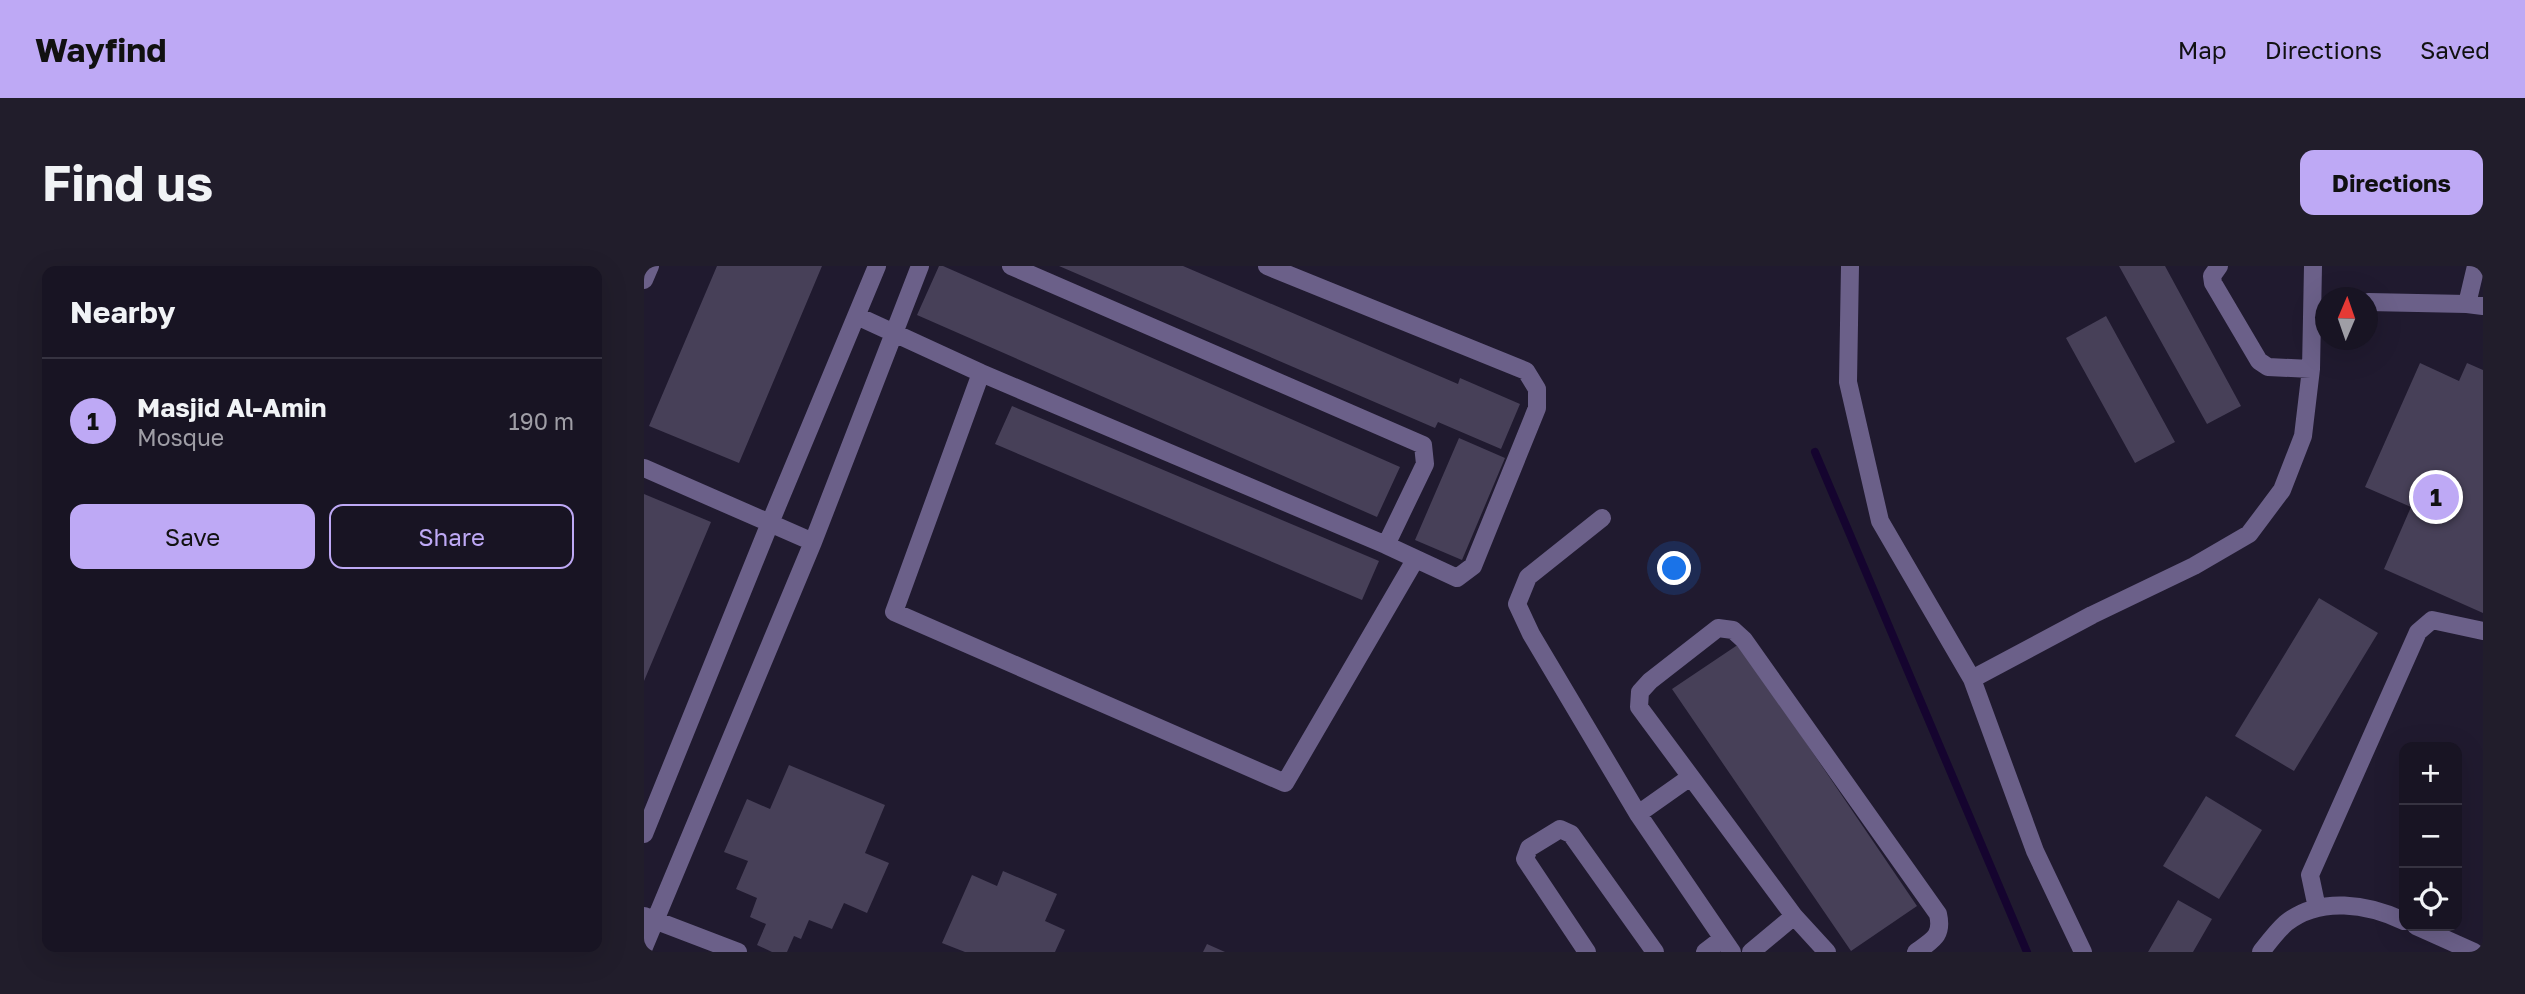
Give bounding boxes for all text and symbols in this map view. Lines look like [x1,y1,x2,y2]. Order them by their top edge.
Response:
text: Wayfind [35,30,166,69]
text: Map [2178,35,2227,64]
text: Directions [2265,35,2382,64]
text: Saved [2420,35,2490,64]
button: Directions [2300,150,2483,215]
text: Find us [42,153,213,212]
north arrow [2315,287,2378,350]
text: Nearby [70,294,175,330]
text: Masjid Al-Amin [137,392,327,423]
text: 1 [87,407,99,435]
text: 190 m [509,407,574,435]
text: Mosque [137,423,224,451]
pin: 1 [2413,471,2459,523]
button: Save [70,504,315,569]
button: Share [329,504,574,569]
your location [1657,551,1691,585]
map controls [2399,742,2462,931]
button: + [2399,742,2462,805]
button: − [2399,805,2462,868]
button: locate [2399,868,2462,931]

